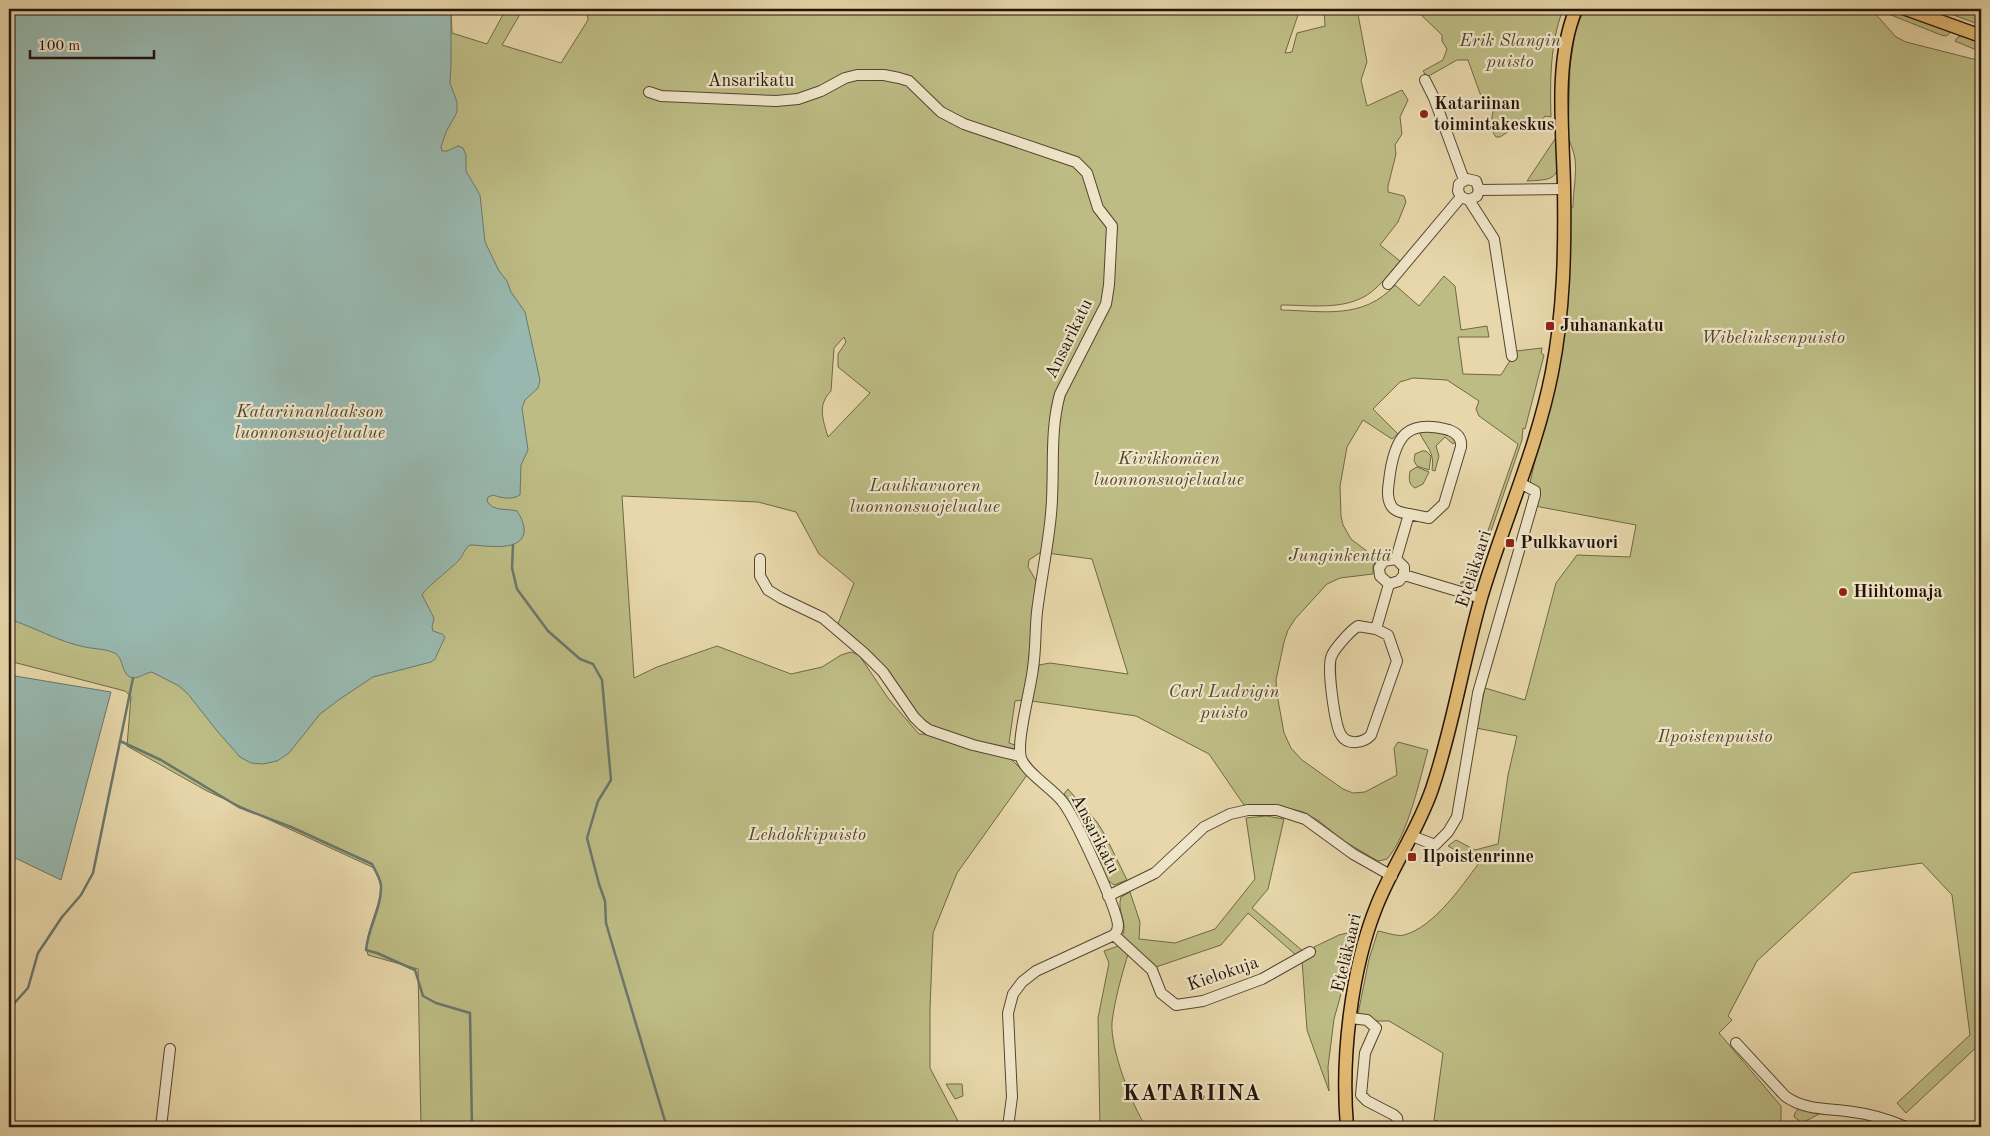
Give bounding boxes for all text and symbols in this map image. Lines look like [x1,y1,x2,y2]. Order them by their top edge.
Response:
scale bar [30,28,154,60]
park label: Erik Slangin puisto [1458,32,1561,71]
text: 100 m [38,39,80,54]
street label: Ansarikatu [708,72,795,90]
place label: Katariinan toimintakeskus [1434,95,1555,134]
marker: Katariinan toimintakeskus [1418,108,1430,120]
street label: Ansarikatu [1042,296,1096,382]
place label: Juhanankatu [1560,317,1664,335]
marker: Juhanankatu [1544,320,1556,332]
park label: Wibeliuksenpuisto [1701,329,1845,347]
park label: Katariinanlaakson luonnonsuojelualue [235,403,385,442]
park label: Kivikkomäen luonnonsuojelualue [1094,450,1244,489]
park label: Laukkavuoren luonnonsuojelualue [850,477,1000,516]
street label: Eteläkaari [1453,528,1495,610]
place label: Pulkkavuori [1520,534,1618,552]
marker: Pulkkavuori [1504,537,1516,549]
park label: Junginkenttä [1289,547,1392,565]
place label: Hiihtomaja [1853,583,1943,601]
marker: Hiihtomaja [1837,586,1849,598]
park label: Carl Ludvigin puisto [1168,683,1280,722]
park label: Ilpoistenpuisto [1656,728,1773,746]
street label: Ansarikatu [1067,791,1123,877]
park label: Lehdokkipuisto [747,826,866,844]
place label: Ilpoistenrinne [1422,848,1534,866]
marker: Ilpoistenrinne [1406,851,1418,863]
street label: Eteläkaari [1329,912,1365,994]
street label: Kielokuja [1185,953,1261,995]
district label: KATARIINA [1122,1083,1262,1105]

